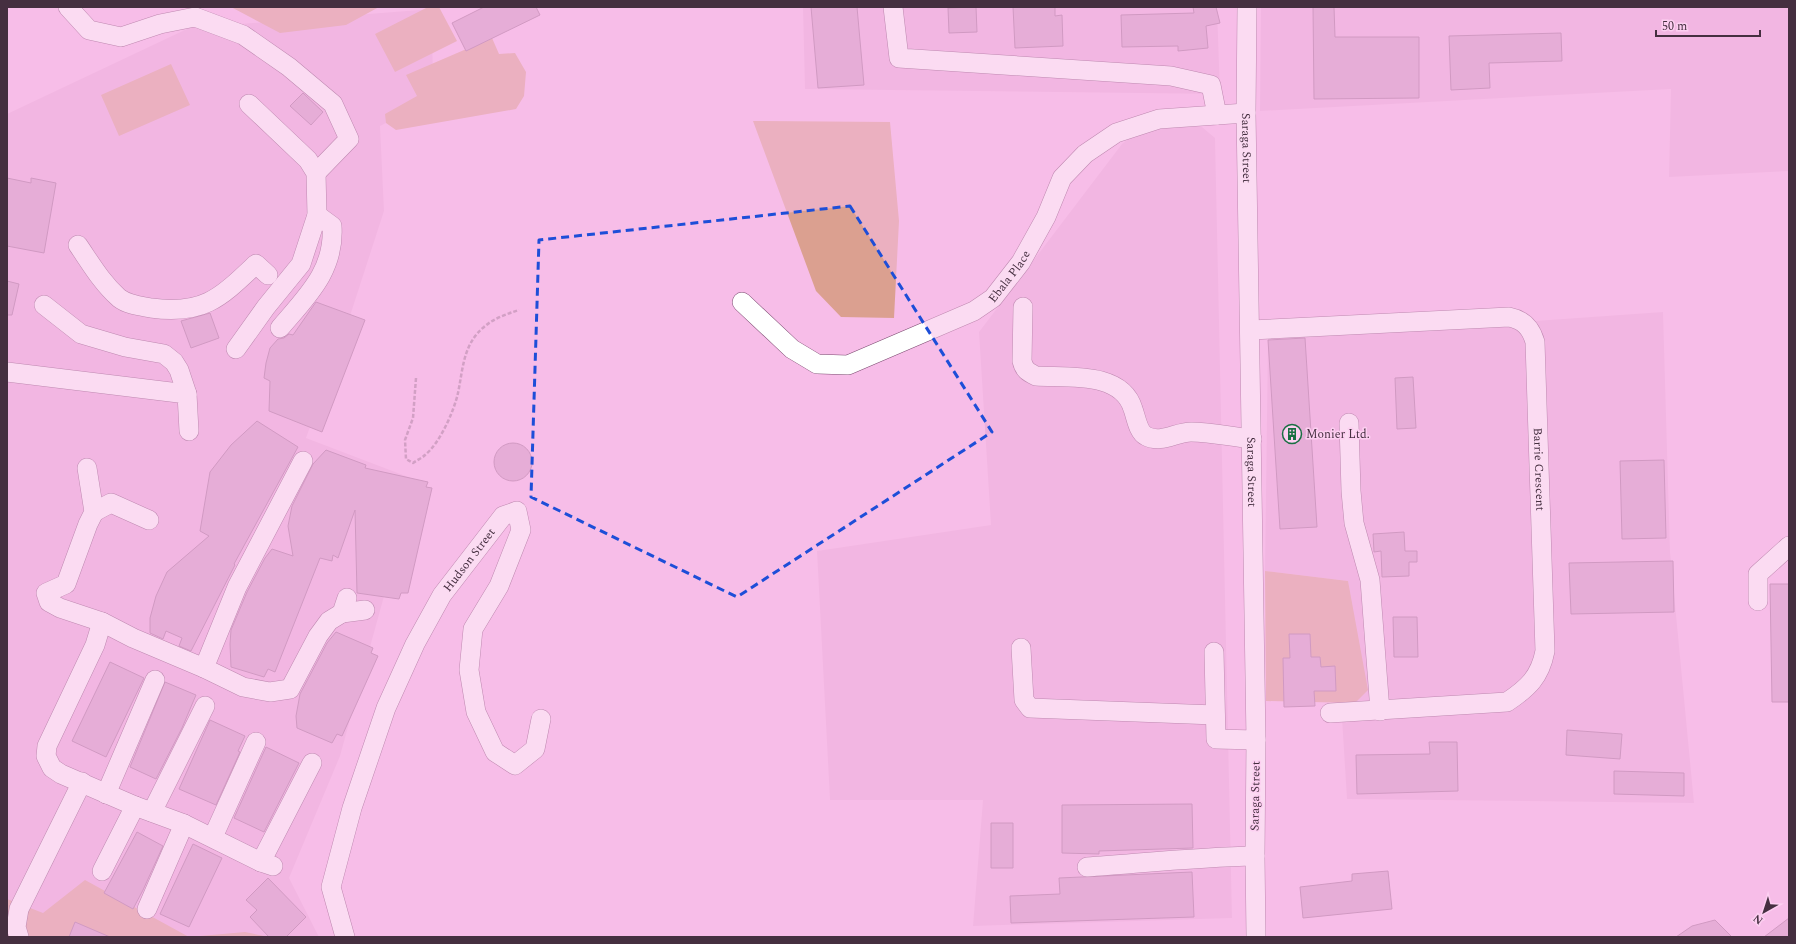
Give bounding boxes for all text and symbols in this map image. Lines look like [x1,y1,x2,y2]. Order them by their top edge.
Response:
scale bar [1656,12,1760,38]
text: 50 m [1662,17,1687,36]
street label: Saraga Street [1236,113,1256,183]
street label: Ebala Place [984,247,1036,307]
building icon: Monier Ltd. [1281,423,1303,445]
place label: Monier Ltd. [1306,425,1370,444]
street label: Barrie Crescent [1528,427,1549,511]
street label: Saraga Street [1241,437,1261,507]
street label: Hudson Street [439,524,500,596]
street label: Saraga Street [1245,761,1266,831]
north arrow [1744,892,1784,932]
text: N [1749,910,1767,929]

